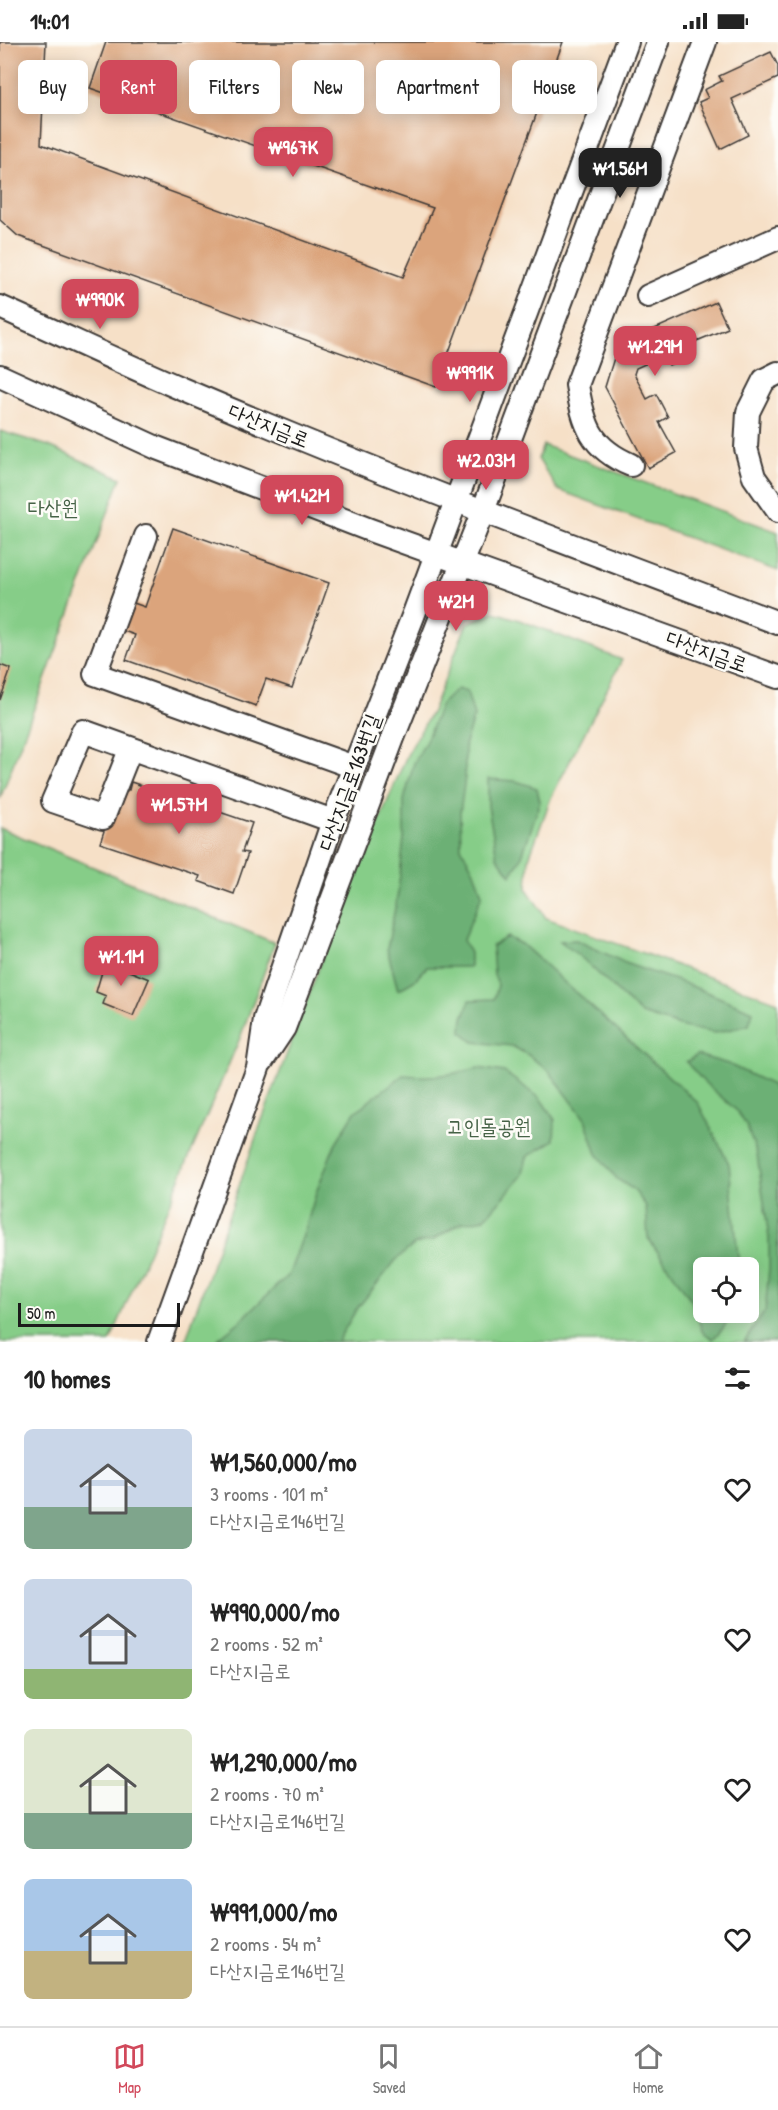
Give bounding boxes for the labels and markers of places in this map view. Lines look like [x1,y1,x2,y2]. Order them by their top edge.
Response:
pin: ₩967K [251,127,335,178]
pin: ₩1.56M [571,148,669,199]
pin: ₩990K [58,279,142,330]
pin: ₩1.29M [606,326,704,377]
pin: ₩991K [428,352,512,403]
pin: ₩2.03M [437,440,535,491]
pin: ₩1.42M [253,475,351,526]
pin: ₩2M [427,581,485,632]
pin: ₩1.57M [130,784,228,835]
pin: ₩1.1M [79,936,163,987]

